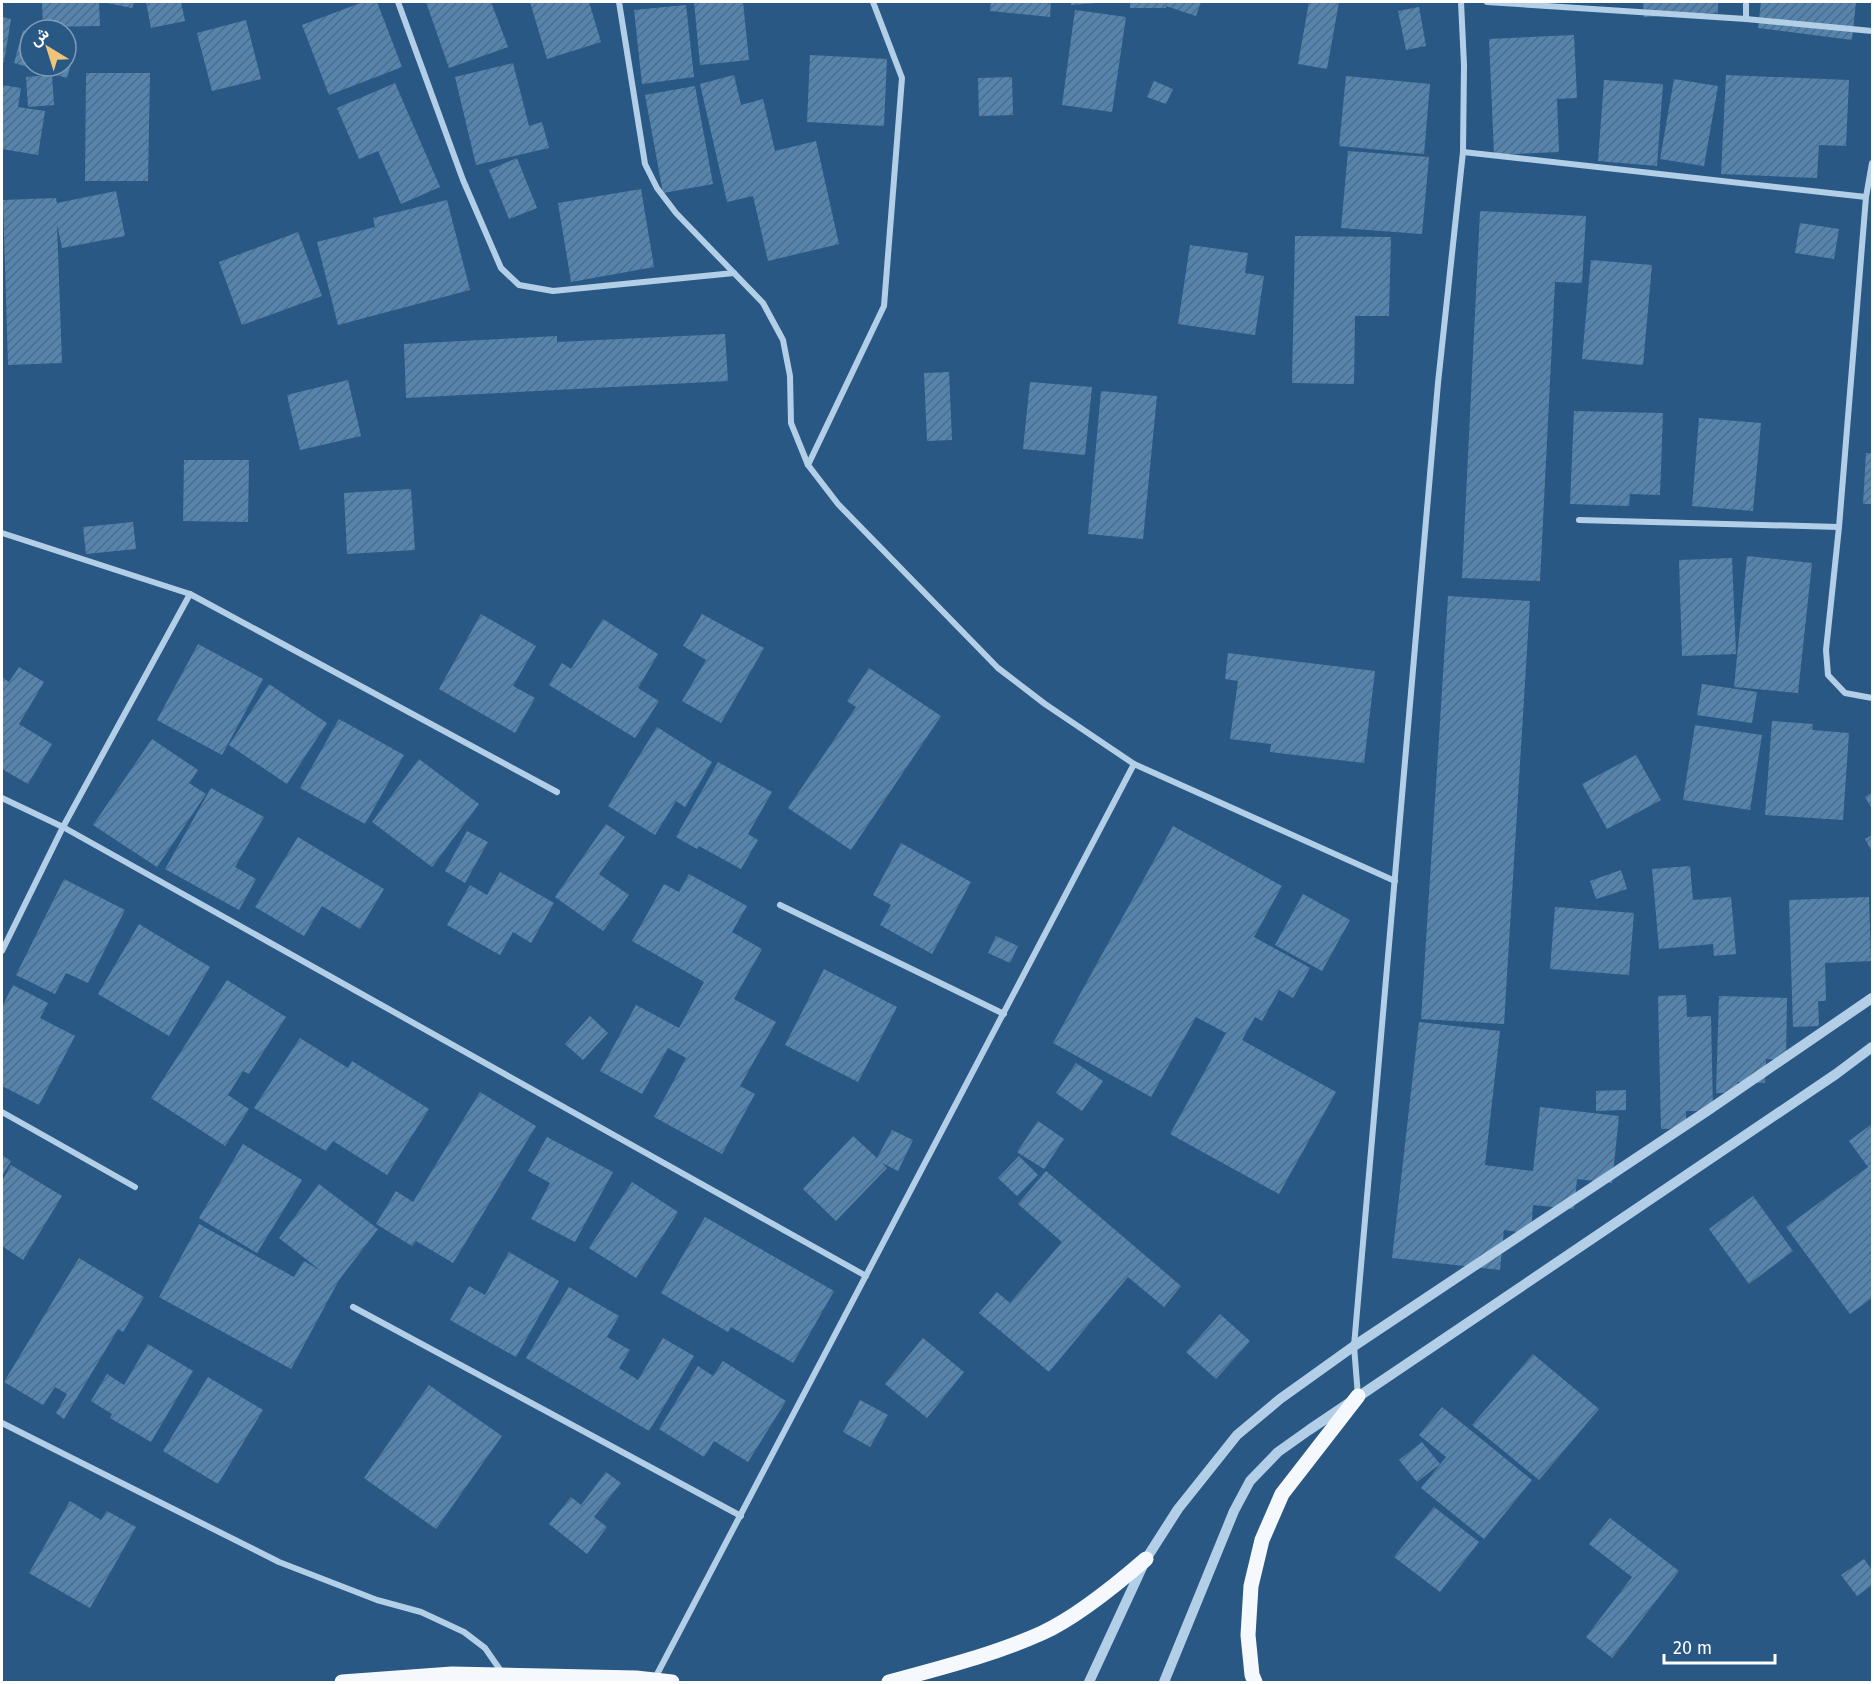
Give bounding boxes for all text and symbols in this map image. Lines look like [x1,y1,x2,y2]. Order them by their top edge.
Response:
north arrow [18,18,78,78]
text: ش [26,23,53,50]
scale bar [1664,1627,1775,1665]
text: 20 m [1673,1637,1712,1659]

